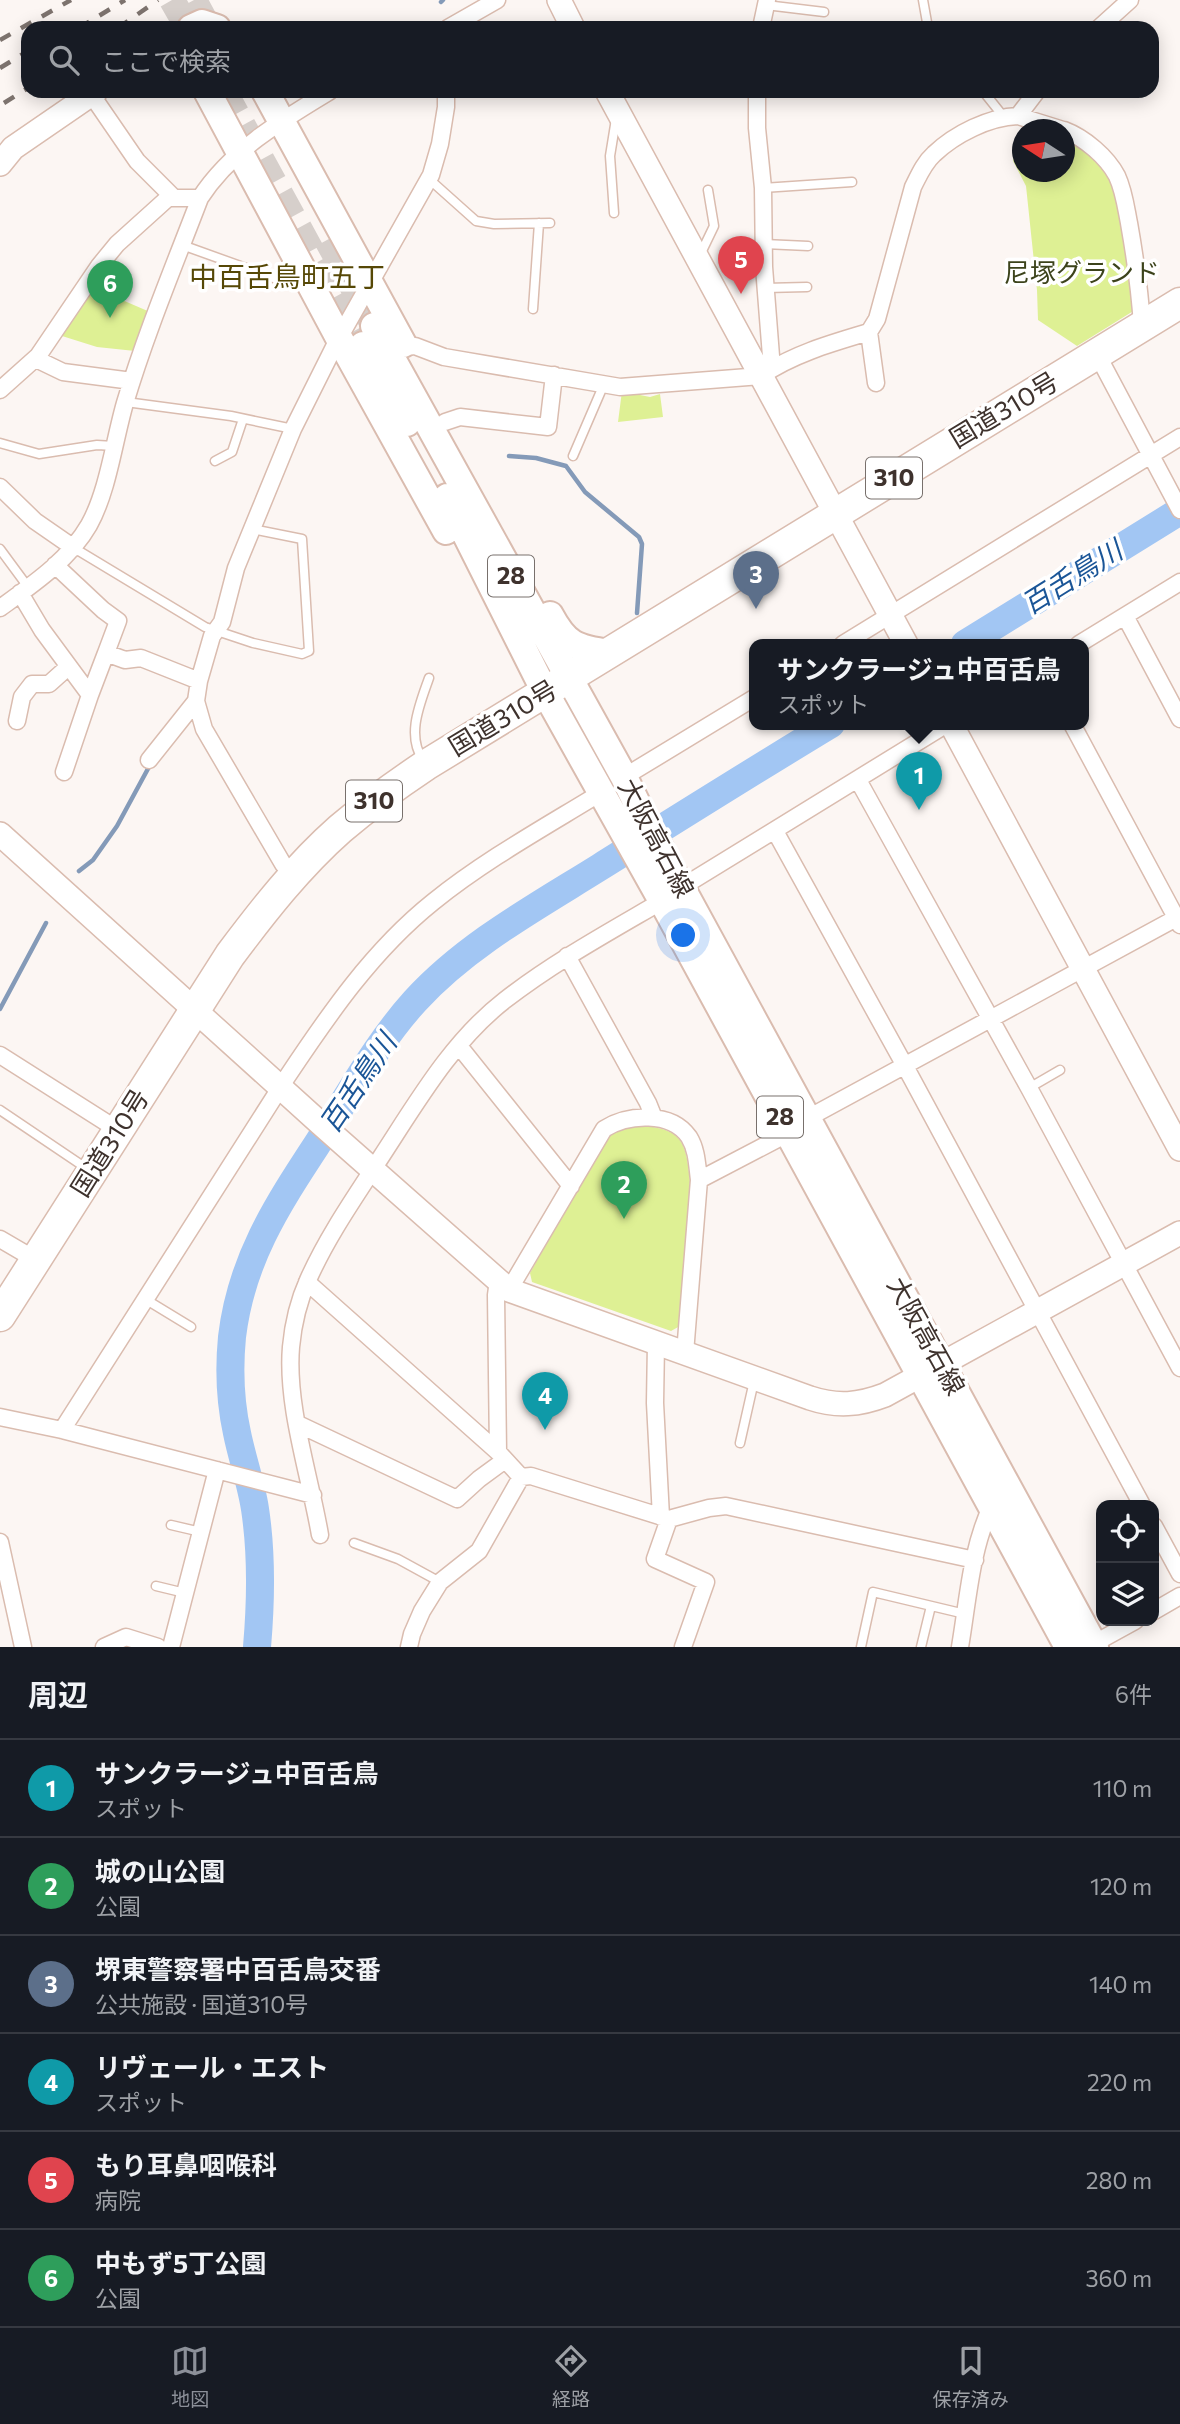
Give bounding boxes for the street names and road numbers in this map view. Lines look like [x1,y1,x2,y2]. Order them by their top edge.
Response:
street label: 国道310号 [943,364,1063,453]
road number: 310 [866,458,922,499]
road number: 28 [488,556,534,596]
street label: 国道310号 [442,672,562,761]
street label: 大阪高石線 [613,773,702,902]
road number: 310 [346,780,402,822]
street label: 国道310号 [64,1083,154,1202]
road number: 28 [757,1097,803,1138]
street label: 大阪高石線 [882,1271,972,1400]

